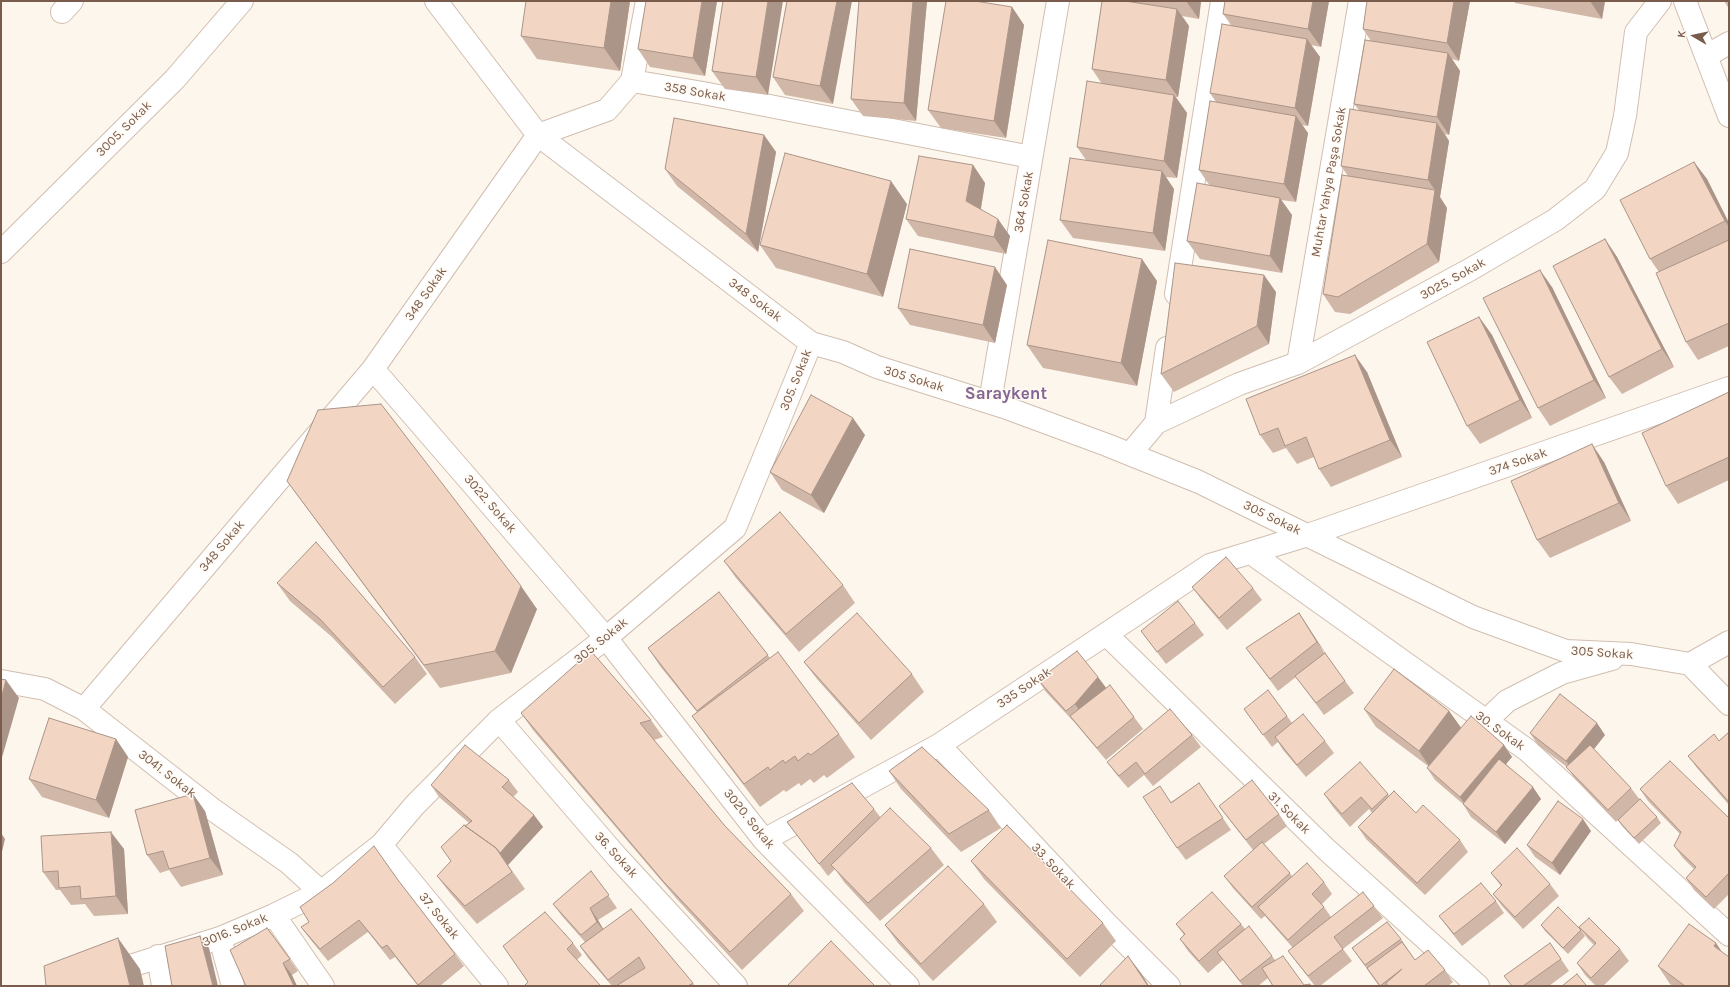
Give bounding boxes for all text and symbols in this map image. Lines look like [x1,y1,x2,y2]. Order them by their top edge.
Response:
north arrow [1674,16,1714,56]
text: K [1675,29,1689,39]
street label: 358 Sokak [663,79,727,105]
street label: 3005. Sokak [93,98,155,160]
street label: Muhtar Yahya Paşa Sokak [1308,106,1350,258]
street label: 364 Sokak [1011,170,1037,234]
street label: 3025. Sokak [1418,255,1488,303]
street label: 348 Sokak [402,264,450,324]
street label: 348 Sokak [725,275,785,325]
street label: 305. Sokak [777,347,815,413]
street label: 305 Sokak [882,362,946,396]
district label: Saraykent [965,384,1047,404]
street label: 374 Sokak [1487,445,1549,479]
street label: 3022. Sokak [460,471,520,537]
street label: 305 Sokak [1240,497,1304,539]
street label: 348 Sokak [196,517,248,575]
street label: 305. Sokak [571,615,631,667]
street label: 305 Sokak [1570,643,1634,663]
street label: 335 Sokak [994,664,1054,712]
street label: 30. Sokak [1472,708,1528,754]
street label: 3041. Sokak [135,747,199,801]
street label: 3020. Sokak [720,786,778,852]
street label: 31. Sokak [1264,788,1314,838]
street label: 36. Sokak [591,828,641,882]
street label: 33. Sokak [1028,840,1078,892]
street label: 37. Sokak [415,889,463,943]
street label: 3016. Sokak [200,910,270,950]

